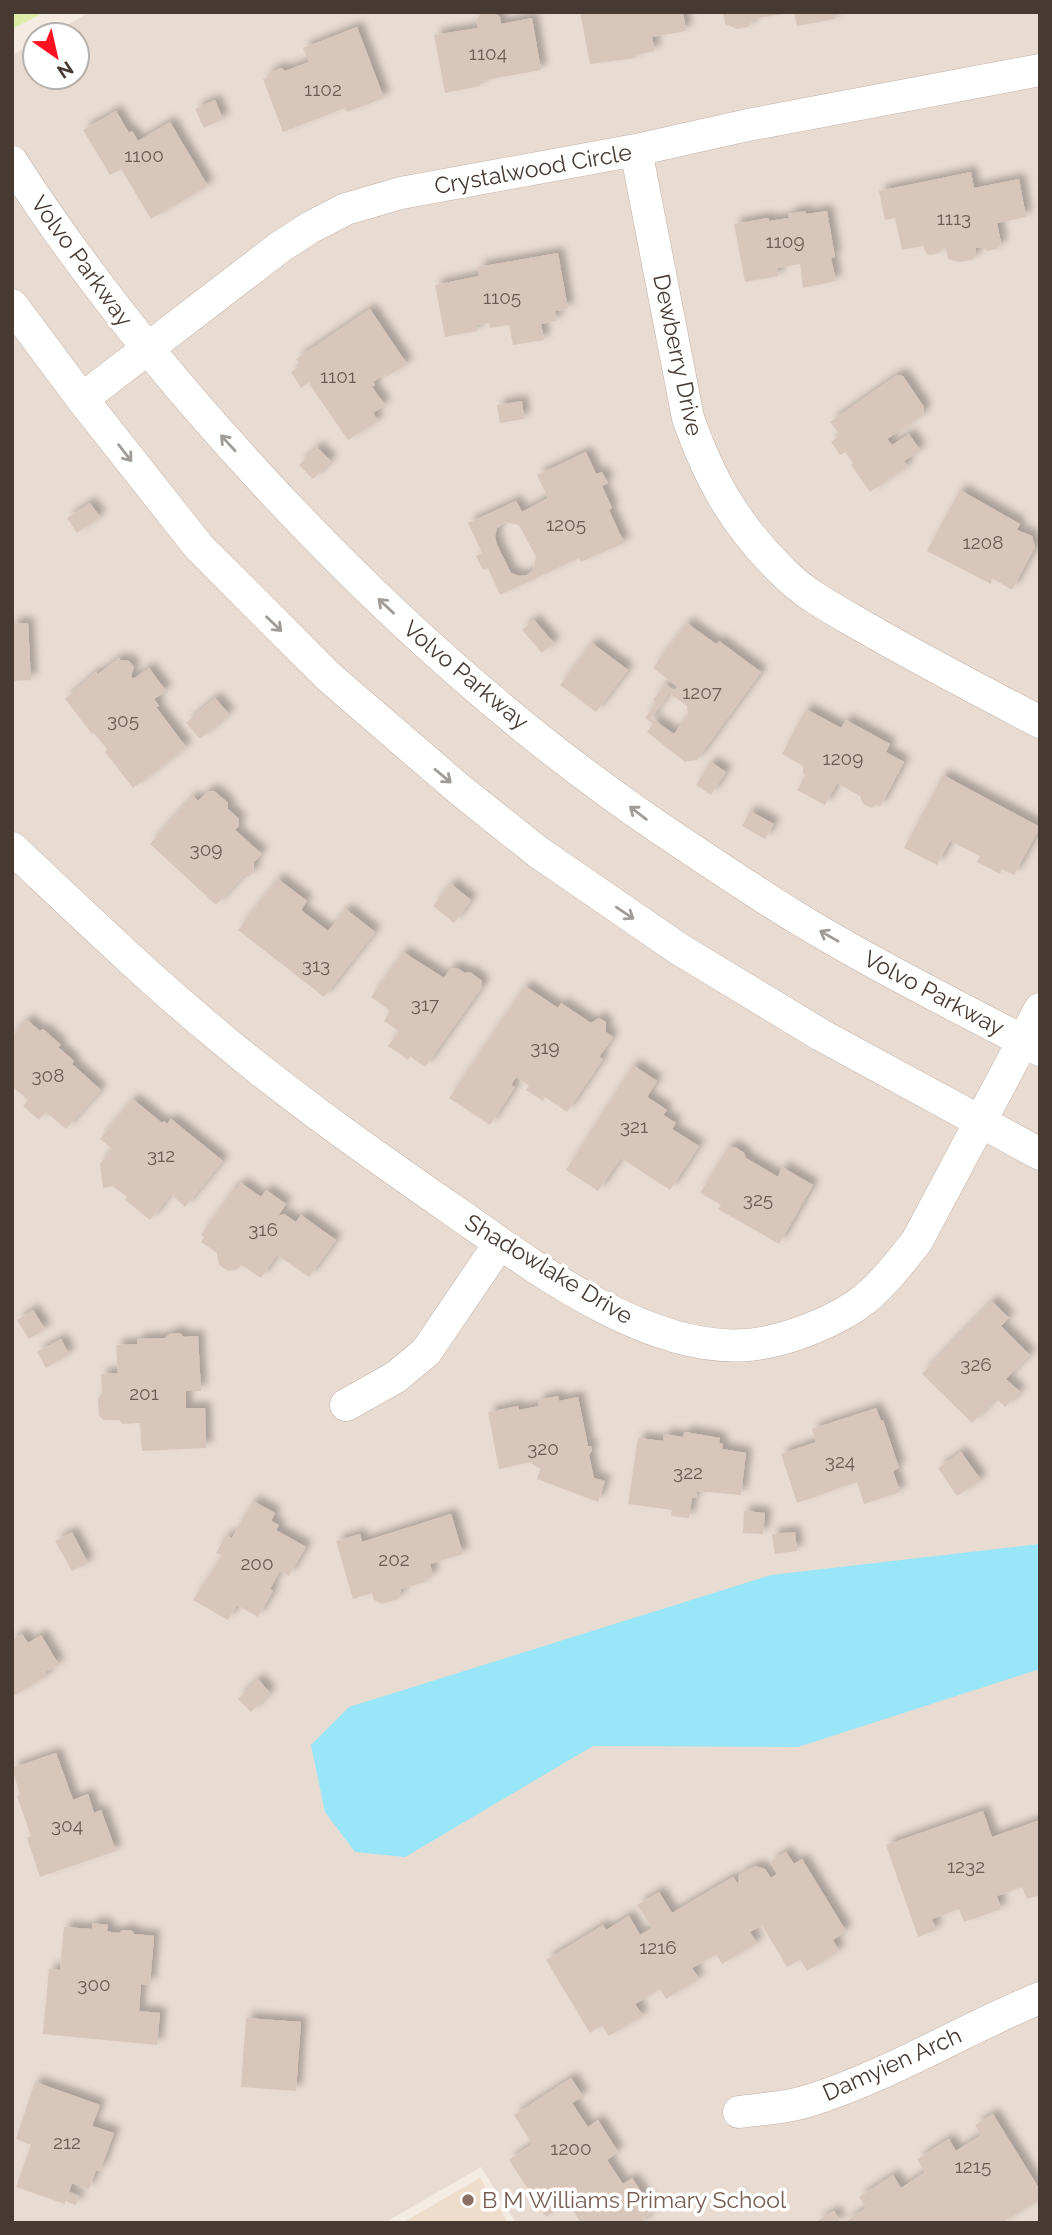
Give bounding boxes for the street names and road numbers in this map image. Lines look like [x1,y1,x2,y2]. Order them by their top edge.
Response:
street label: Crystalwood Circle [432,138,634,199]
street label: Volvo Parkway [26,190,139,331]
street label: Dewberry Drive [648,272,709,438]
street label: Volvo Parkway [398,614,534,735]
street label: Volvo Parkway [859,944,1009,1041]
street label: Shadowlake Drive [461,1208,638,1329]
street label: Damyien Arch [818,2021,965,2106]

